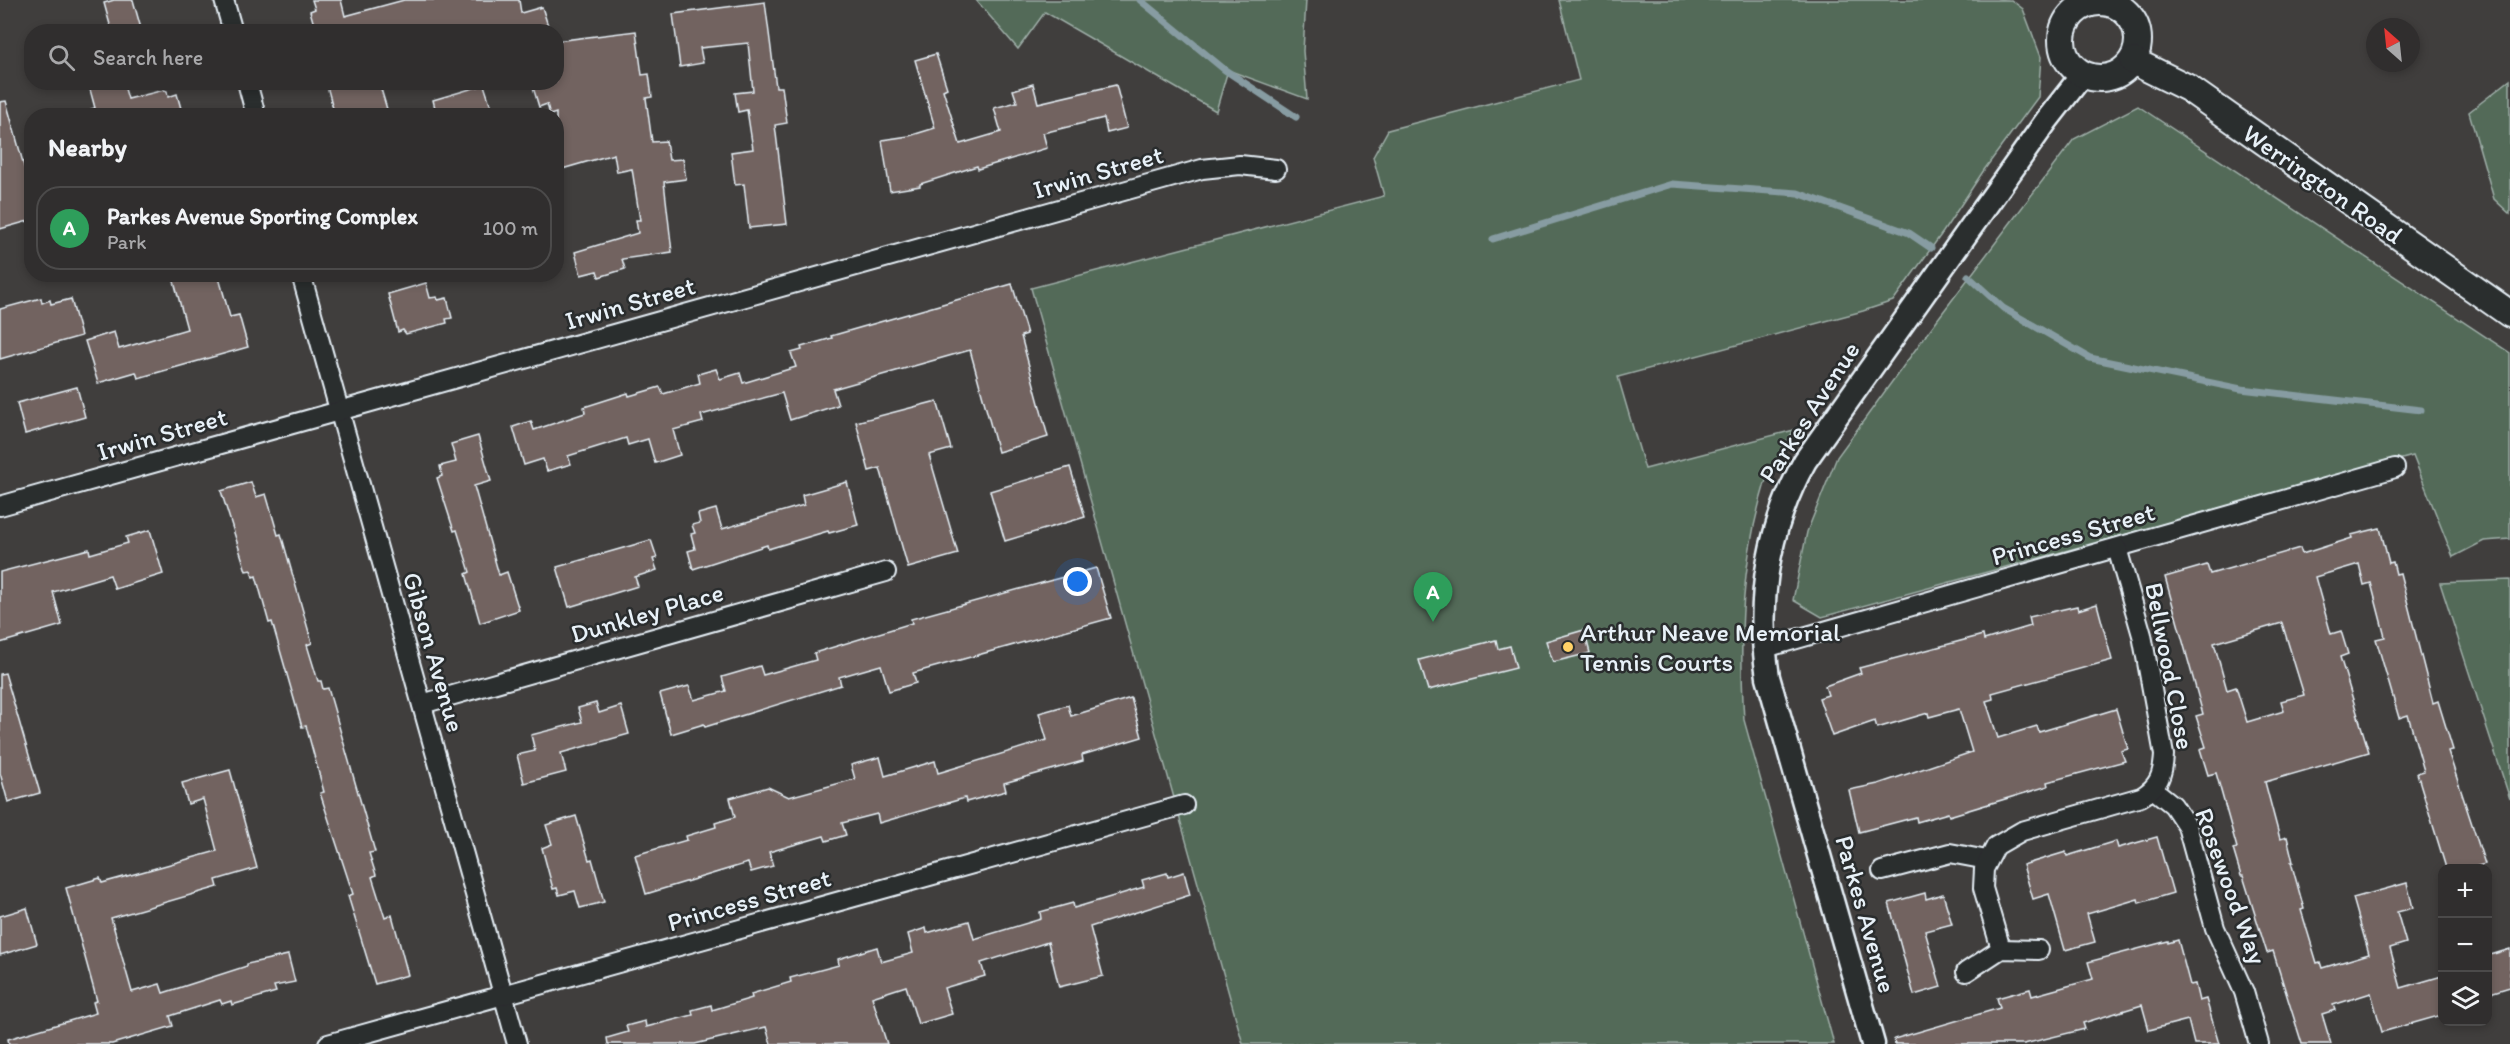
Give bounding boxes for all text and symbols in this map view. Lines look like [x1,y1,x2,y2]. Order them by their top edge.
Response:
north arrow [2366,18,2420,72]
search box [24,24,564,90]
icon: search [45,41,78,74]
text: Search here [93,44,203,71]
street label: Werrington Road [2237,117,2410,251]
text: Nearby [48,131,127,163]
street label: Irwin Street [1029,138,1167,206]
text: Parkes Avenue Sporting Complex [107,203,418,230]
text: A [63,216,76,240]
text: 100 m [483,216,538,240]
text: Park [107,230,146,254]
street label: Irwin Street [561,269,699,337]
street label: Parkes Avenue [1751,335,1867,489]
street label: Irwin Street [93,400,231,468]
street label: Princess Street [1988,495,2159,573]
your location [1063,567,1092,596]
street label: Gibson Avenue [396,568,472,736]
pin: A [1414,572,1452,622]
street label: Dunkley Place [567,576,727,650]
street label: Bellwood Close [2138,580,2202,752]
place label: Arthur Neave Memorial Tennis Courts [1580,616,1840,678]
marker: Arthur Neave Memorial Tennis Courts [1561,640,1575,654]
street label: Rosewood Way [2188,803,2274,969]
street label: Parkes Avenue [1828,831,1904,997]
street label: Princess Street [664,861,835,939]
map controls [2438,864,2492,1026]
button: + [2438,864,2492,918]
button: − [2438,918,2492,972]
button: layers [2438,972,2492,1026]

